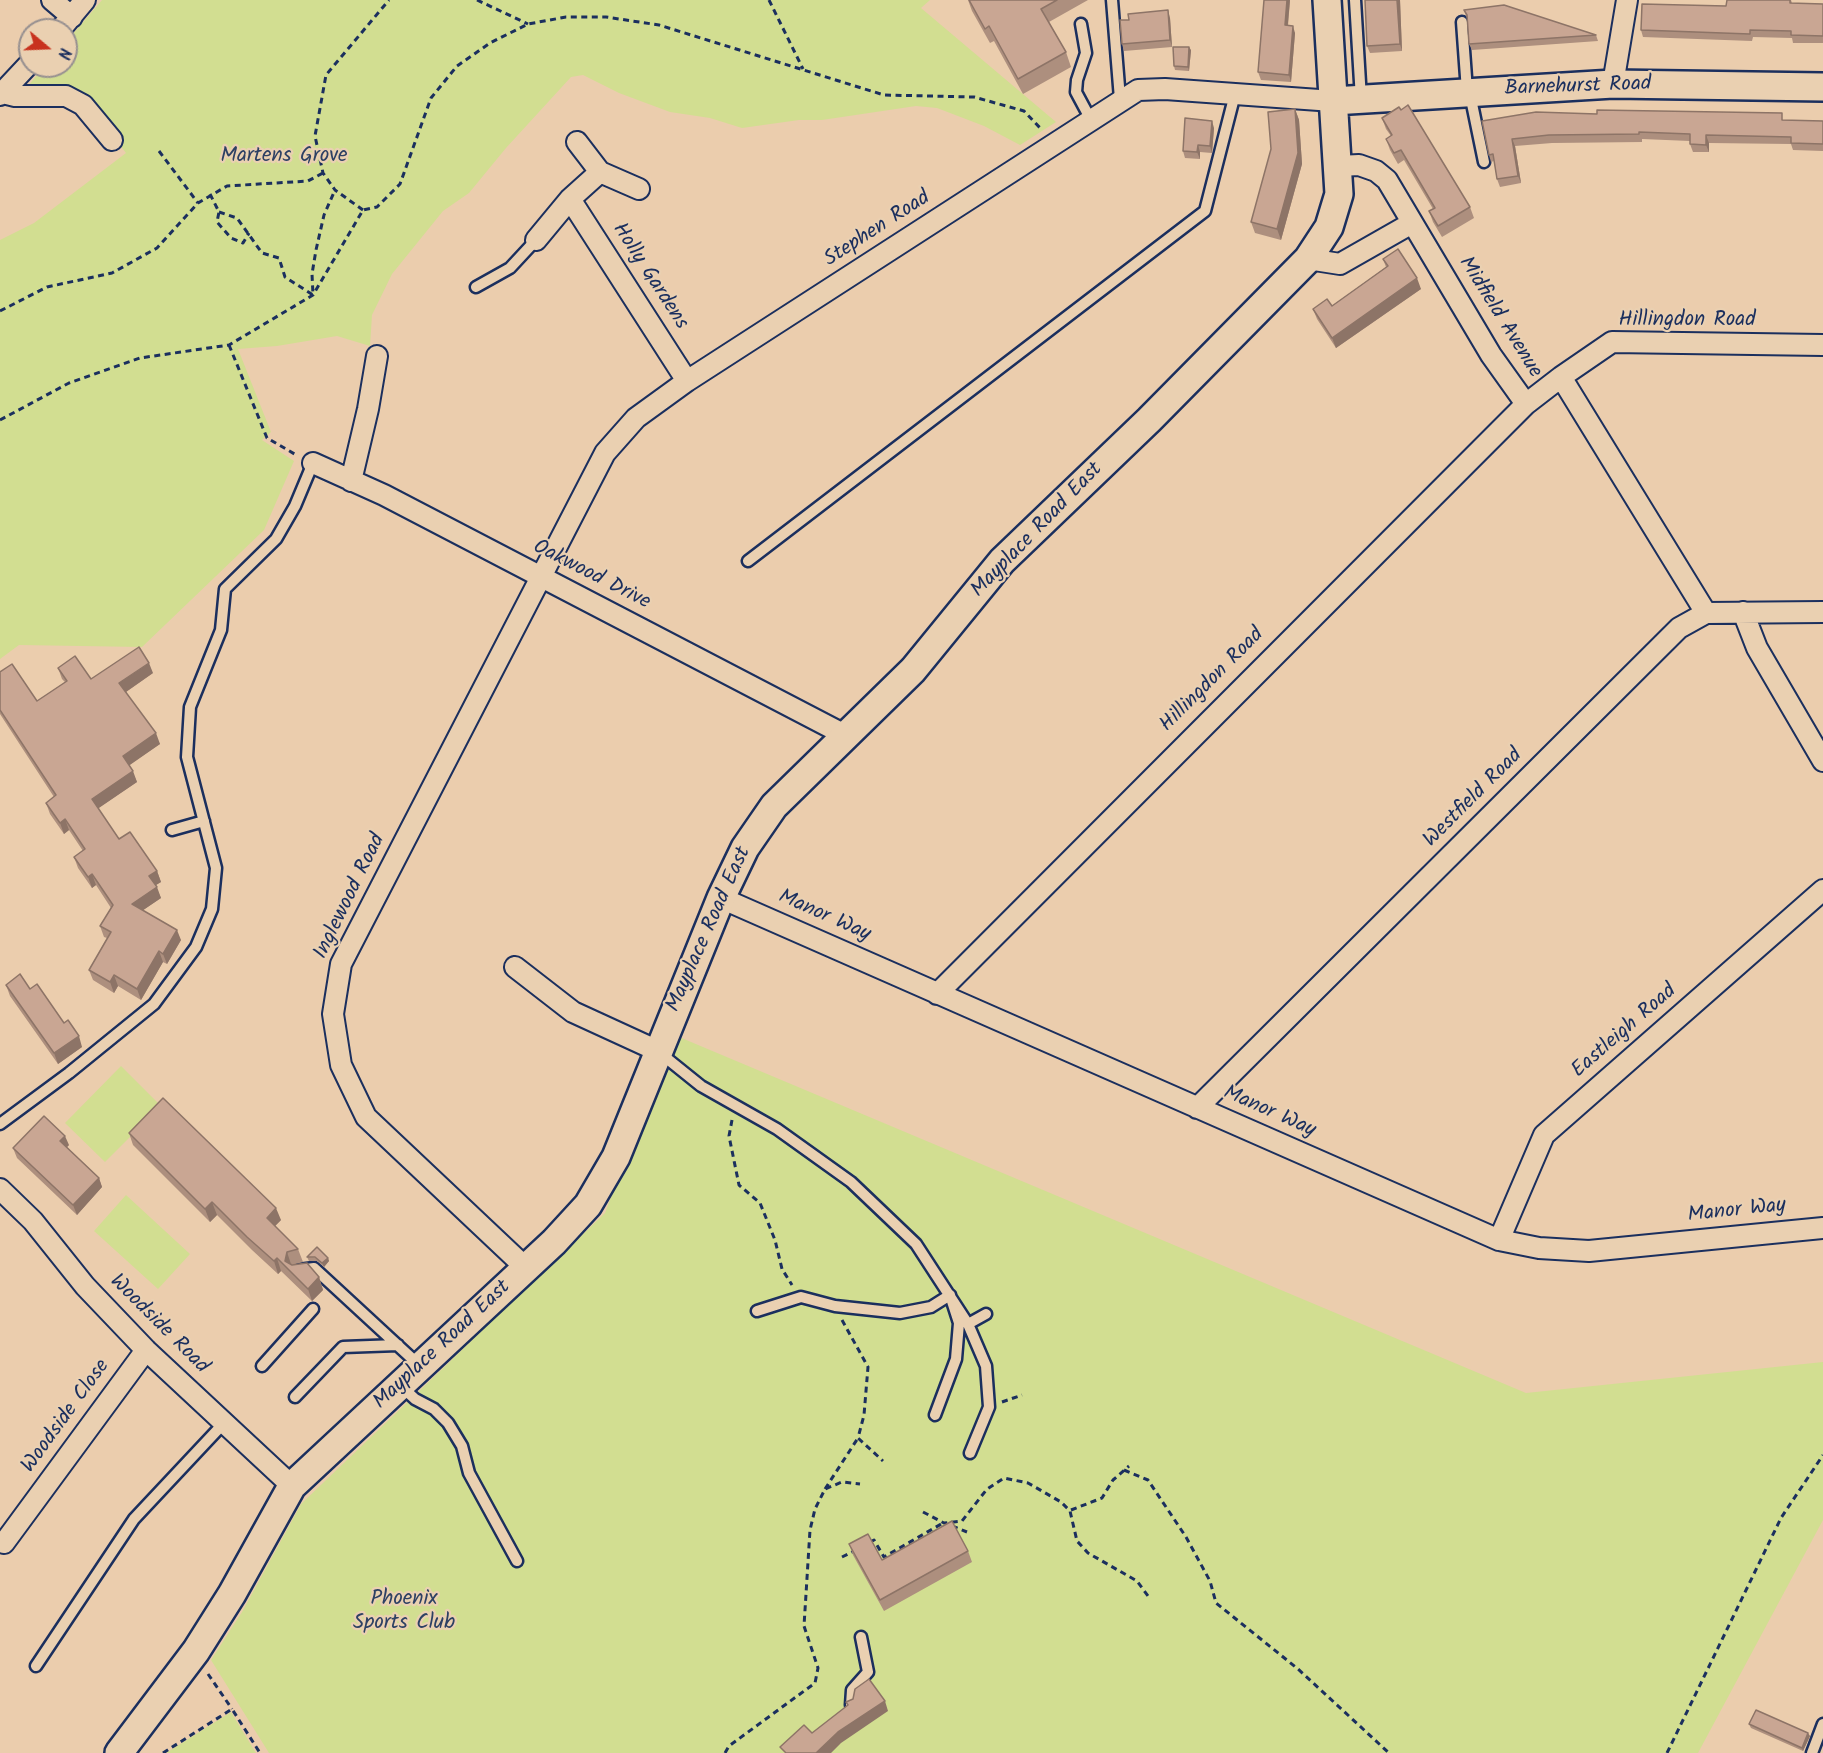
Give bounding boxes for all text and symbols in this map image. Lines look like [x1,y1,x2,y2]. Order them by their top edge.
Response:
north arrow [18,18,78,78]
text: N [50,45,77,62]
street label: Barnehurst Road [1504,73,1652,103]
park label: Martens Grove [220,144,348,170]
street label: Stephen Road [820,186,936,274]
street label: Holly Gardens [605,219,693,335]
street label: Midfield Avenue [1452,253,1546,383]
street label: Hillingdon Road [1618,308,1756,334]
street label: Mayplace Road East [967,458,1109,604]
street label: Oakwood Drive [528,536,654,616]
street label: Hillingdon Road [1156,624,1270,738]
street label: Westfield Road [1419,744,1529,854]
street label: Inglewood Road [310,830,392,964]
street label: Mayplace Road East [662,843,758,1017]
street label: Manor Way [774,885,874,949]
street label: Eastleigh Road [1567,980,1683,1084]
street label: Manor Way [1219,1081,1319,1145]
street label: Manor Way [1687,1194,1787,1230]
street label: Woodside Road [103,1270,213,1380]
street label: Mayplace Road East [369,1276,517,1416]
street label: Woodside Close [17,1355,117,1479]
park label: Phoenix Sports Club [353,1587,455,1637]

